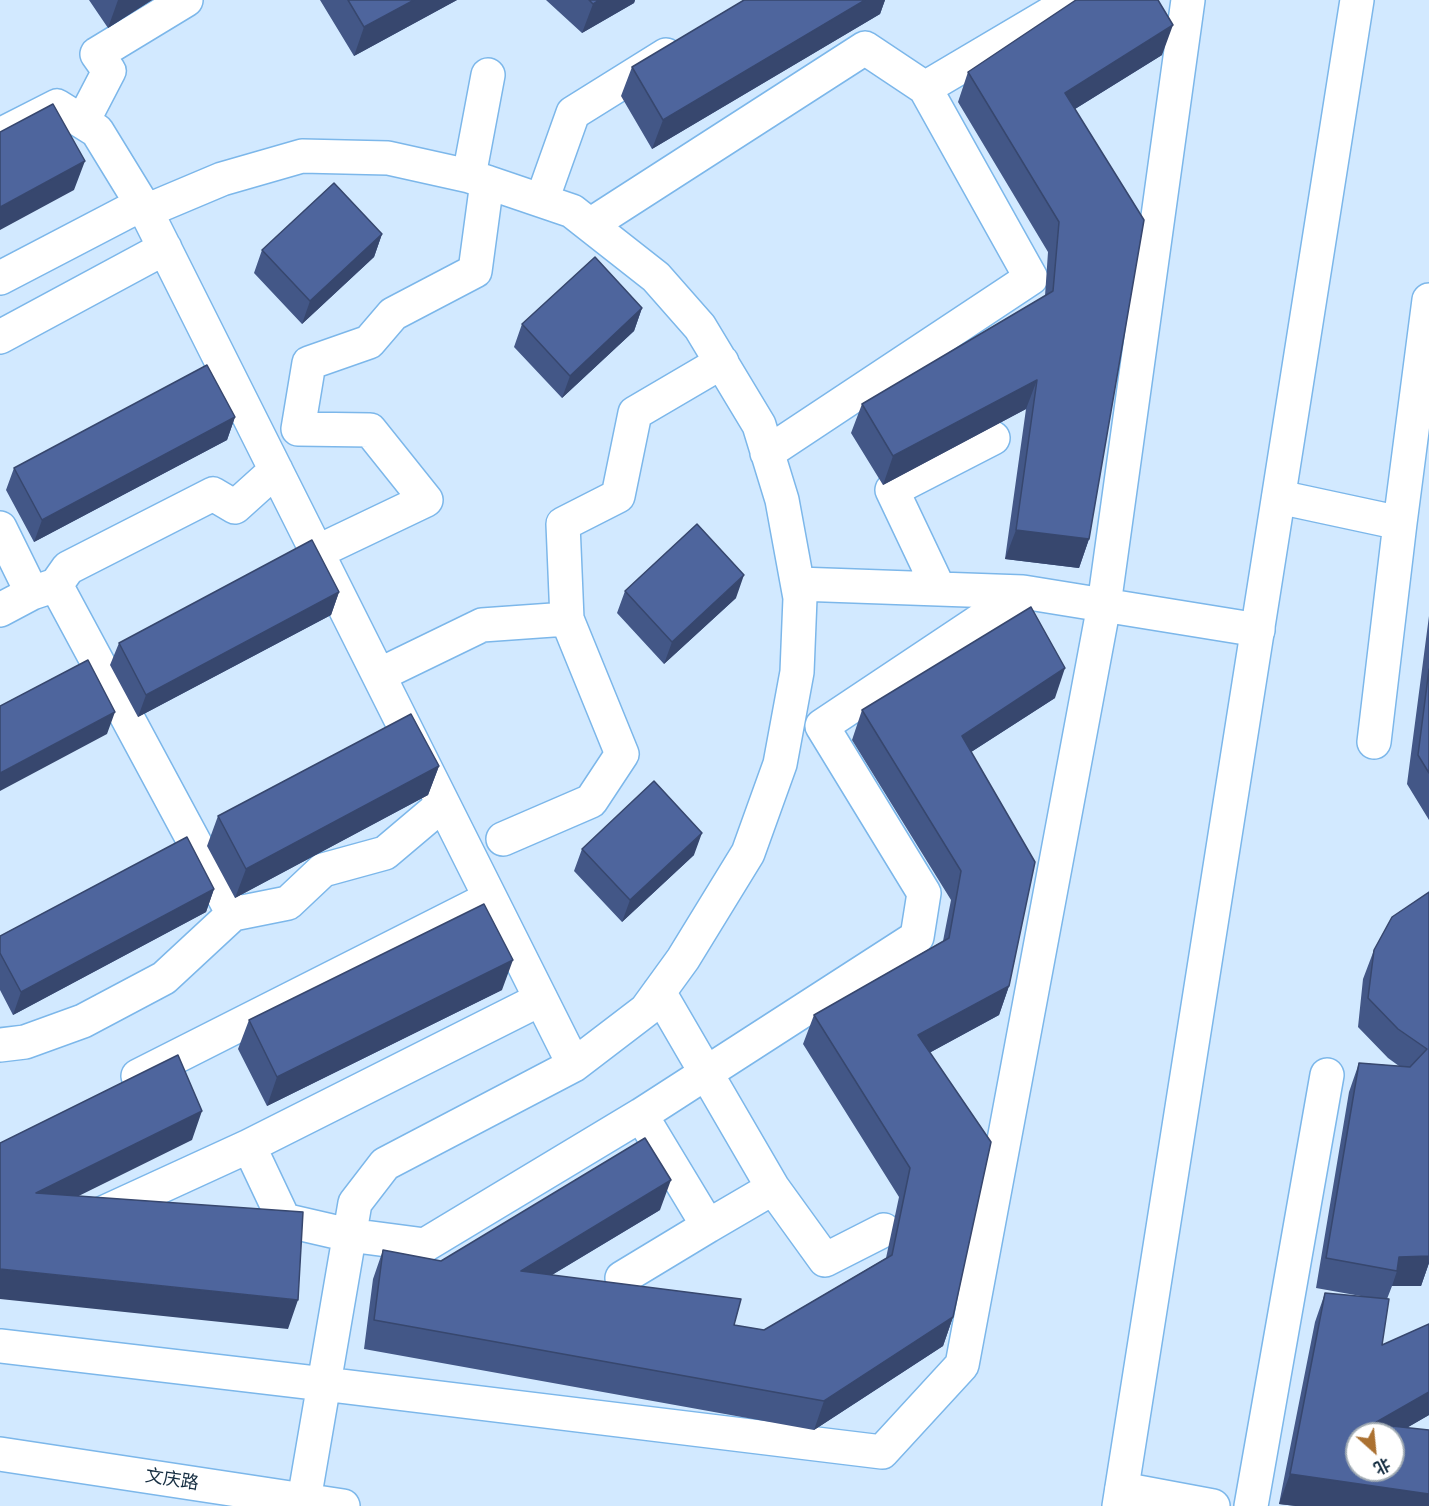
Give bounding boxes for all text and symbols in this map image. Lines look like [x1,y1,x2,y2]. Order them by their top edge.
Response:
north arrow [1345,1422,1405,1482]
text: 北 [1371,1454,1394,1479]
street label: 文庆路 [144,1465,200,1495]

